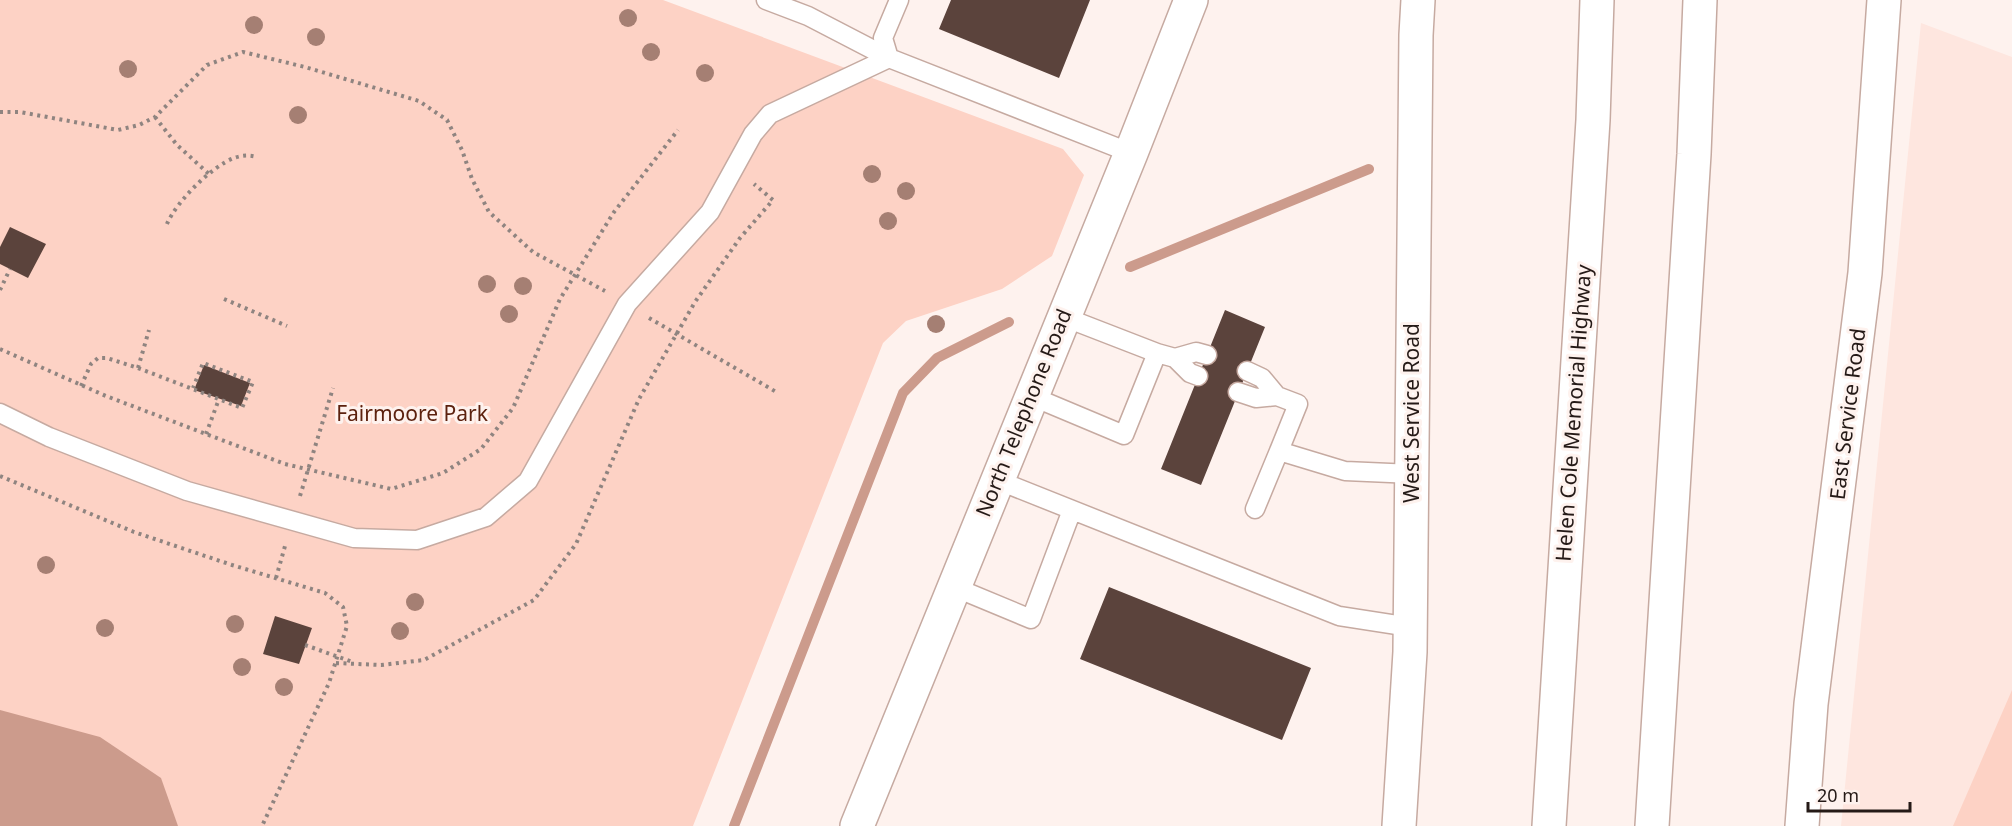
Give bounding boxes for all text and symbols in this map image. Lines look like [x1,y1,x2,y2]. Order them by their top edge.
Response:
street label: Helen Cole Memorial Highway [1549,263,1597,562]
street label: North Telephone Road [969,304,1078,521]
street label: West Service Road [1397,323,1425,503]
street label: East Service Road [1823,327,1871,501]
park label: Fairmoore Park [336,399,489,427]
scale bar [1808,775,1910,813]
text: 20 m [1817,783,1859,807]

